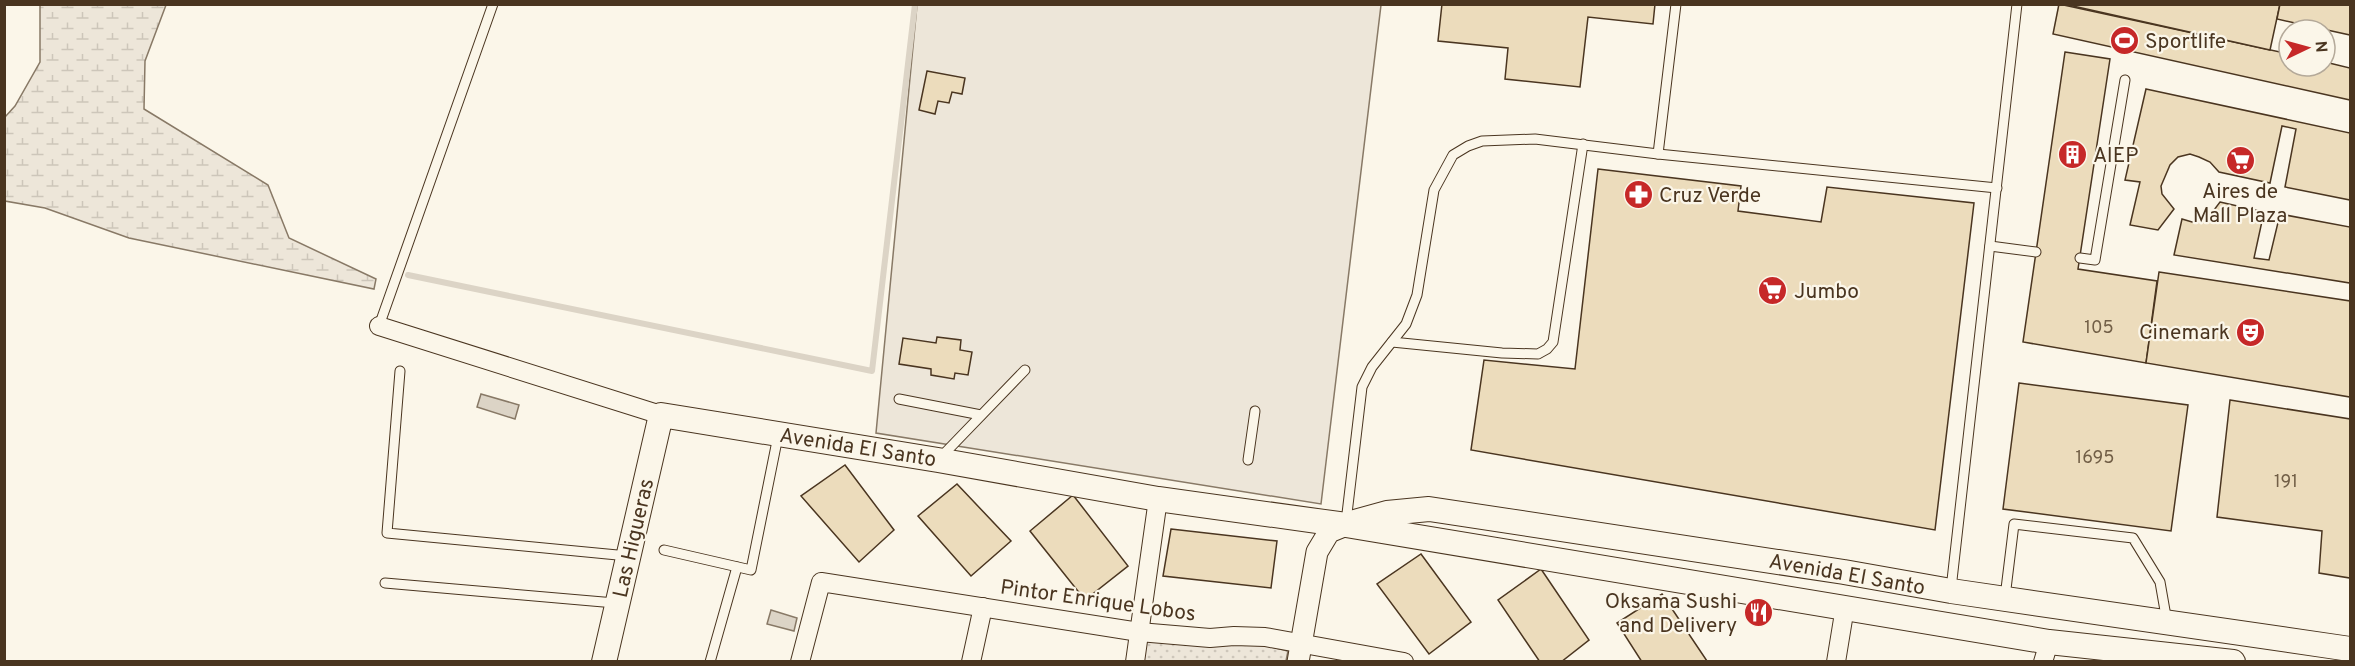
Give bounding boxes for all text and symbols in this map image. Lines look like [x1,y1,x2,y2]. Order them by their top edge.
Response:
north arrow [2277,18,2337,78]
sports icon: Sportlife [2108,25,2140,57]
place label: Sportlife [2145,29,2226,56]
text: N [2309,40,2330,53]
building icon: AIEP [2056,139,2088,171]
place label: AIEP [2093,143,2138,170]
supermarket icon: Aires de Mall Plaza [2224,144,2256,176]
pharmacy icon: Cruz Verde [1622,179,1654,211]
place label: Aires de Mall Plaza [2193,179,2287,230]
place label: Cruz Verde [1659,183,1761,210]
supermarket icon: Jumbo [1757,275,1789,307]
place label: Jumbo [1794,279,1859,306]
theatre icon: Cinemark [2235,316,2267,348]
house number: 105 [2084,317,2114,340]
place label: Cinemark [2139,320,2230,347]
street label: Avenida El Santo [778,423,938,474]
house number: 1695 [2076,447,2114,470]
house number: 191 [2274,471,2298,494]
street label: Las Higueras [608,476,661,600]
street label: Avenida El Santo [1767,548,1927,603]
street label: Pintor Enrique Lobos [998,574,1197,629]
place label: Oksama Sushi and Delivery [1605,589,1737,640]
restaurant icon: Oksama Sushi and Delivery [1742,597,1774,629]

